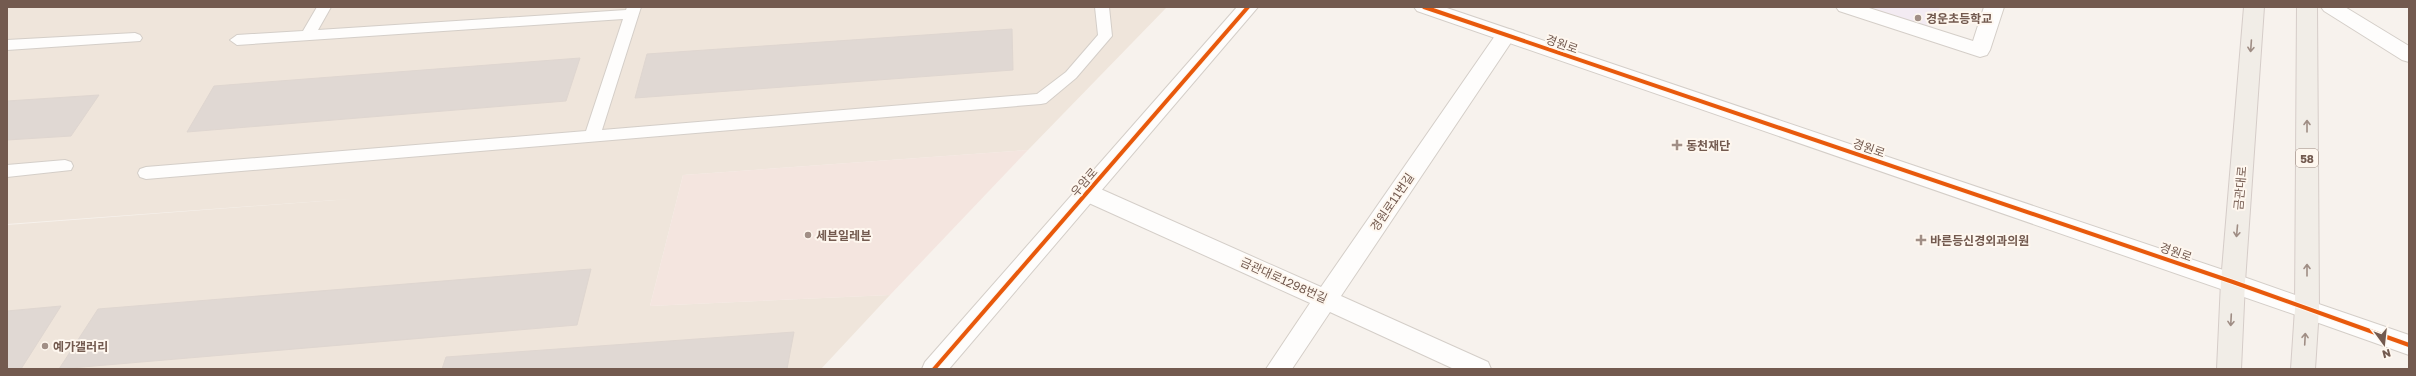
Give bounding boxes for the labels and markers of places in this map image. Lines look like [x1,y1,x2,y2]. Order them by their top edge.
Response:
place label: 경운초등학교 [1926,11,1992,26]
marker: 경운초등학교 [1913,13,1923,23]
place label: 동천재단 [1686,138,1730,153]
marker: 동천재단 [1671,139,1683,151]
place label: 세븐일레븐 [816,228,871,243]
marker: 세븐일레븐 [803,230,813,240]
place label: 바른등신경외과의원 [1930,233,2029,248]
marker: 바른등신경외과의원 [1915,234,1927,246]
place label: 예가갤러리 [53,339,108,354]
marker: 예가갤러리 [40,341,50,351]

